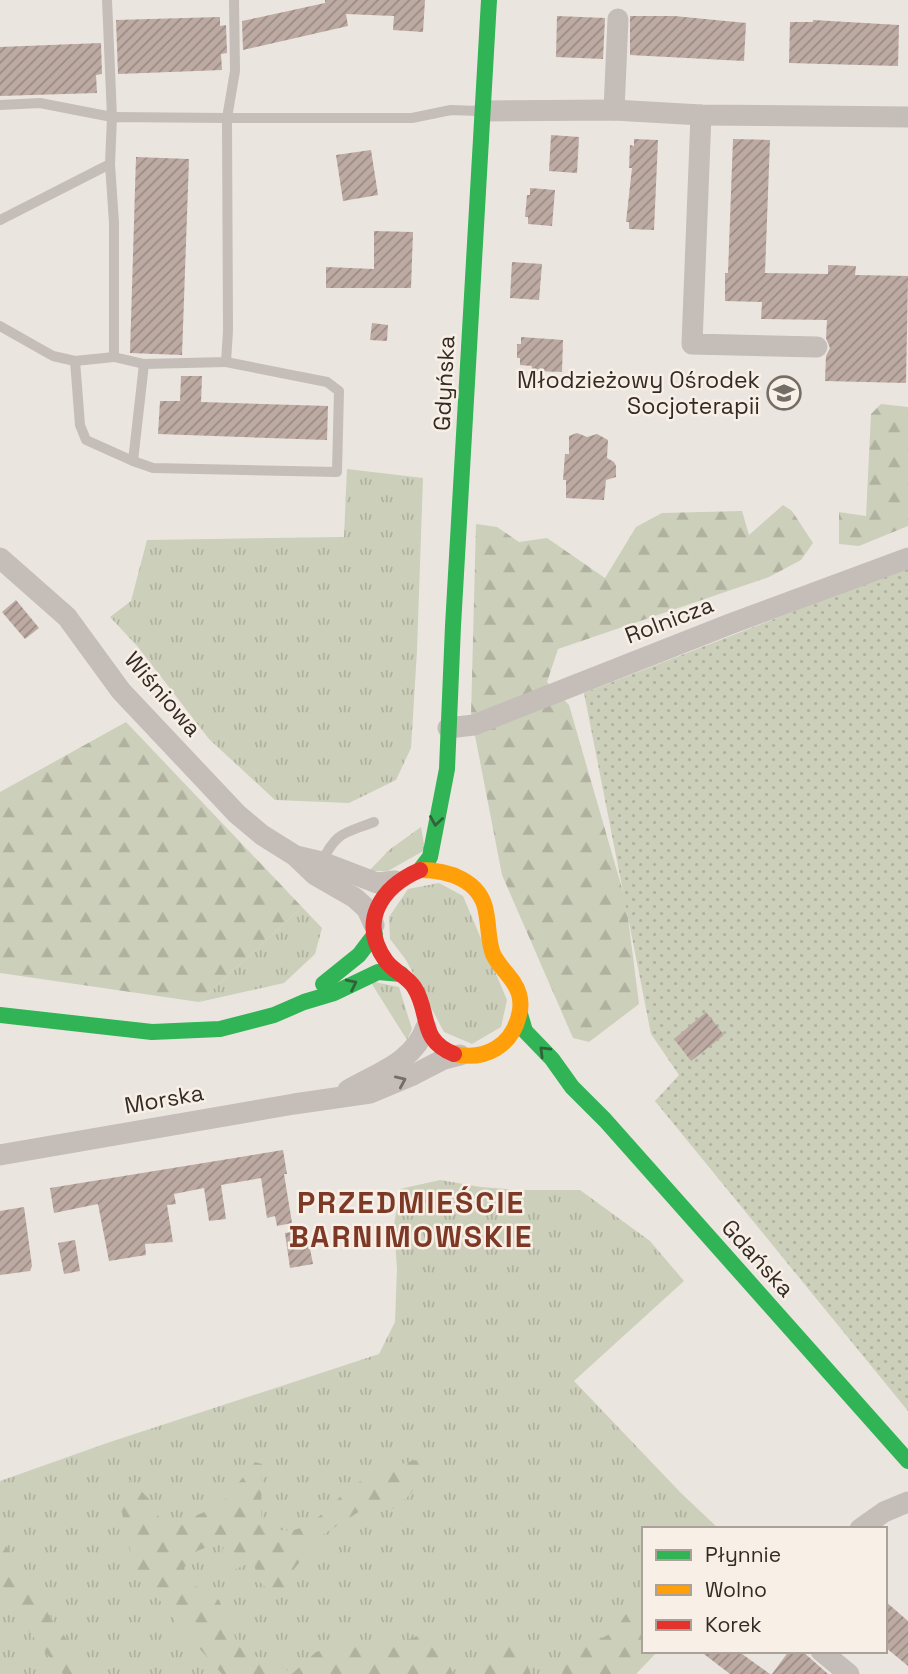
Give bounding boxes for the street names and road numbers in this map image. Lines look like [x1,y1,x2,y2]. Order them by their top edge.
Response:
street label: Gdyńska [427,334,461,432]
street label: Rolnicza [620,589,718,651]
street label: Wiśniowa [118,645,208,743]
street label: Morska [122,1077,206,1121]
street label: Gdańska [715,1213,801,1303]

